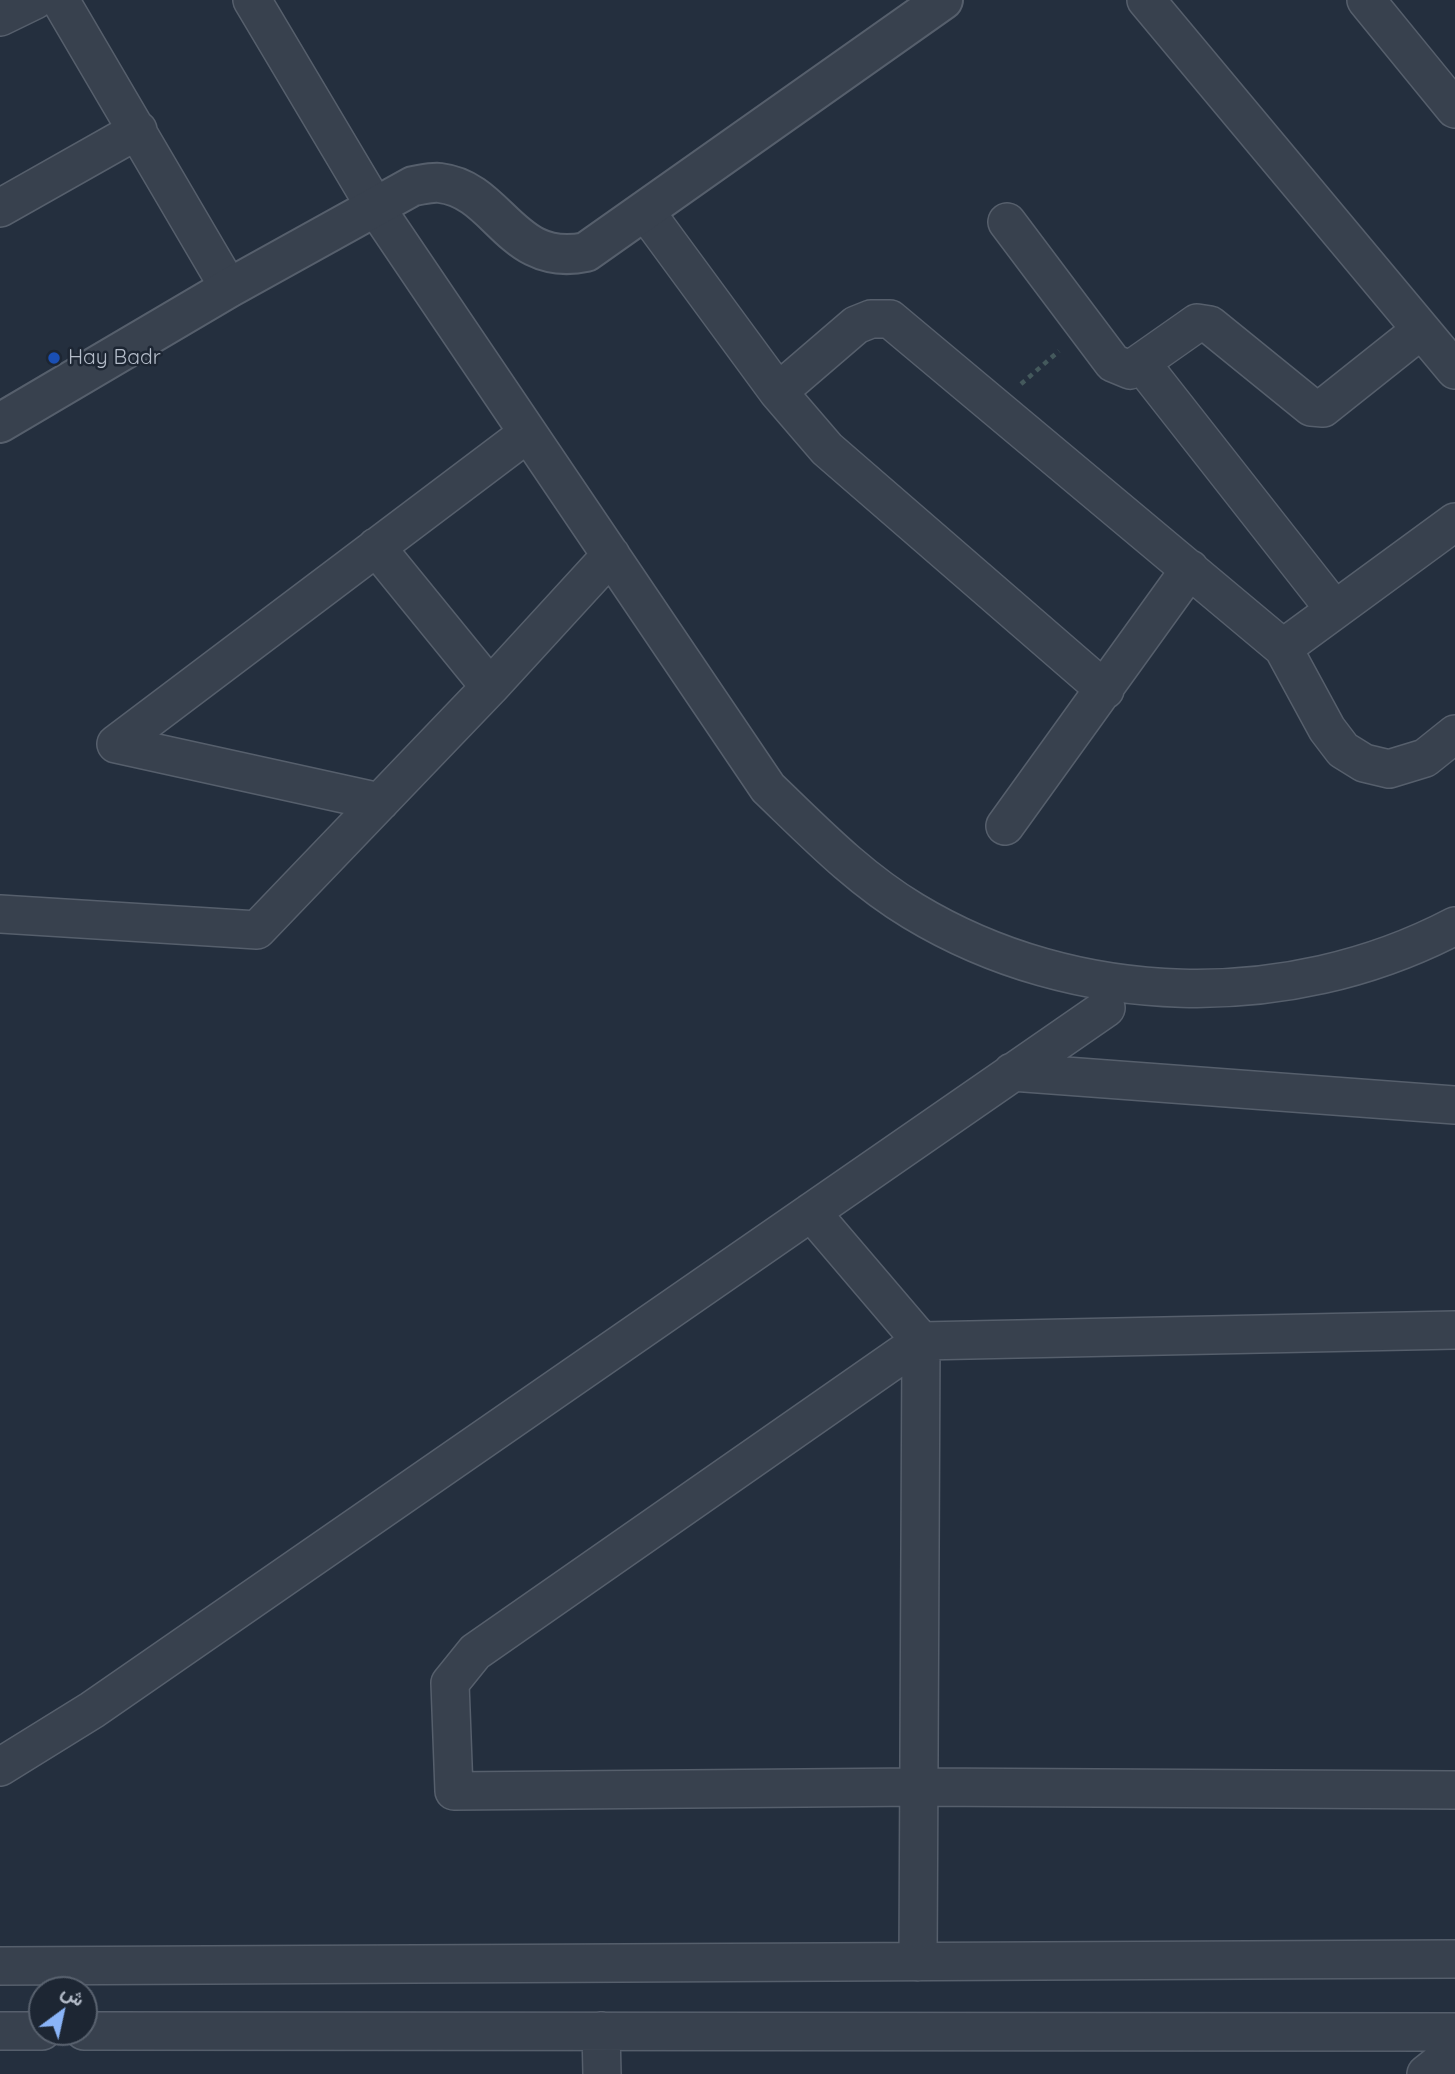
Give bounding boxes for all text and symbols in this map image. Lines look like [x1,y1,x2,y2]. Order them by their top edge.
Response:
place label: Hay Badr [68,345,161,371]
marker: Hay Badr [46,350,62,366]
north arrow [28,1976,98,2046]
text: ش [57,1979,89,2011]

